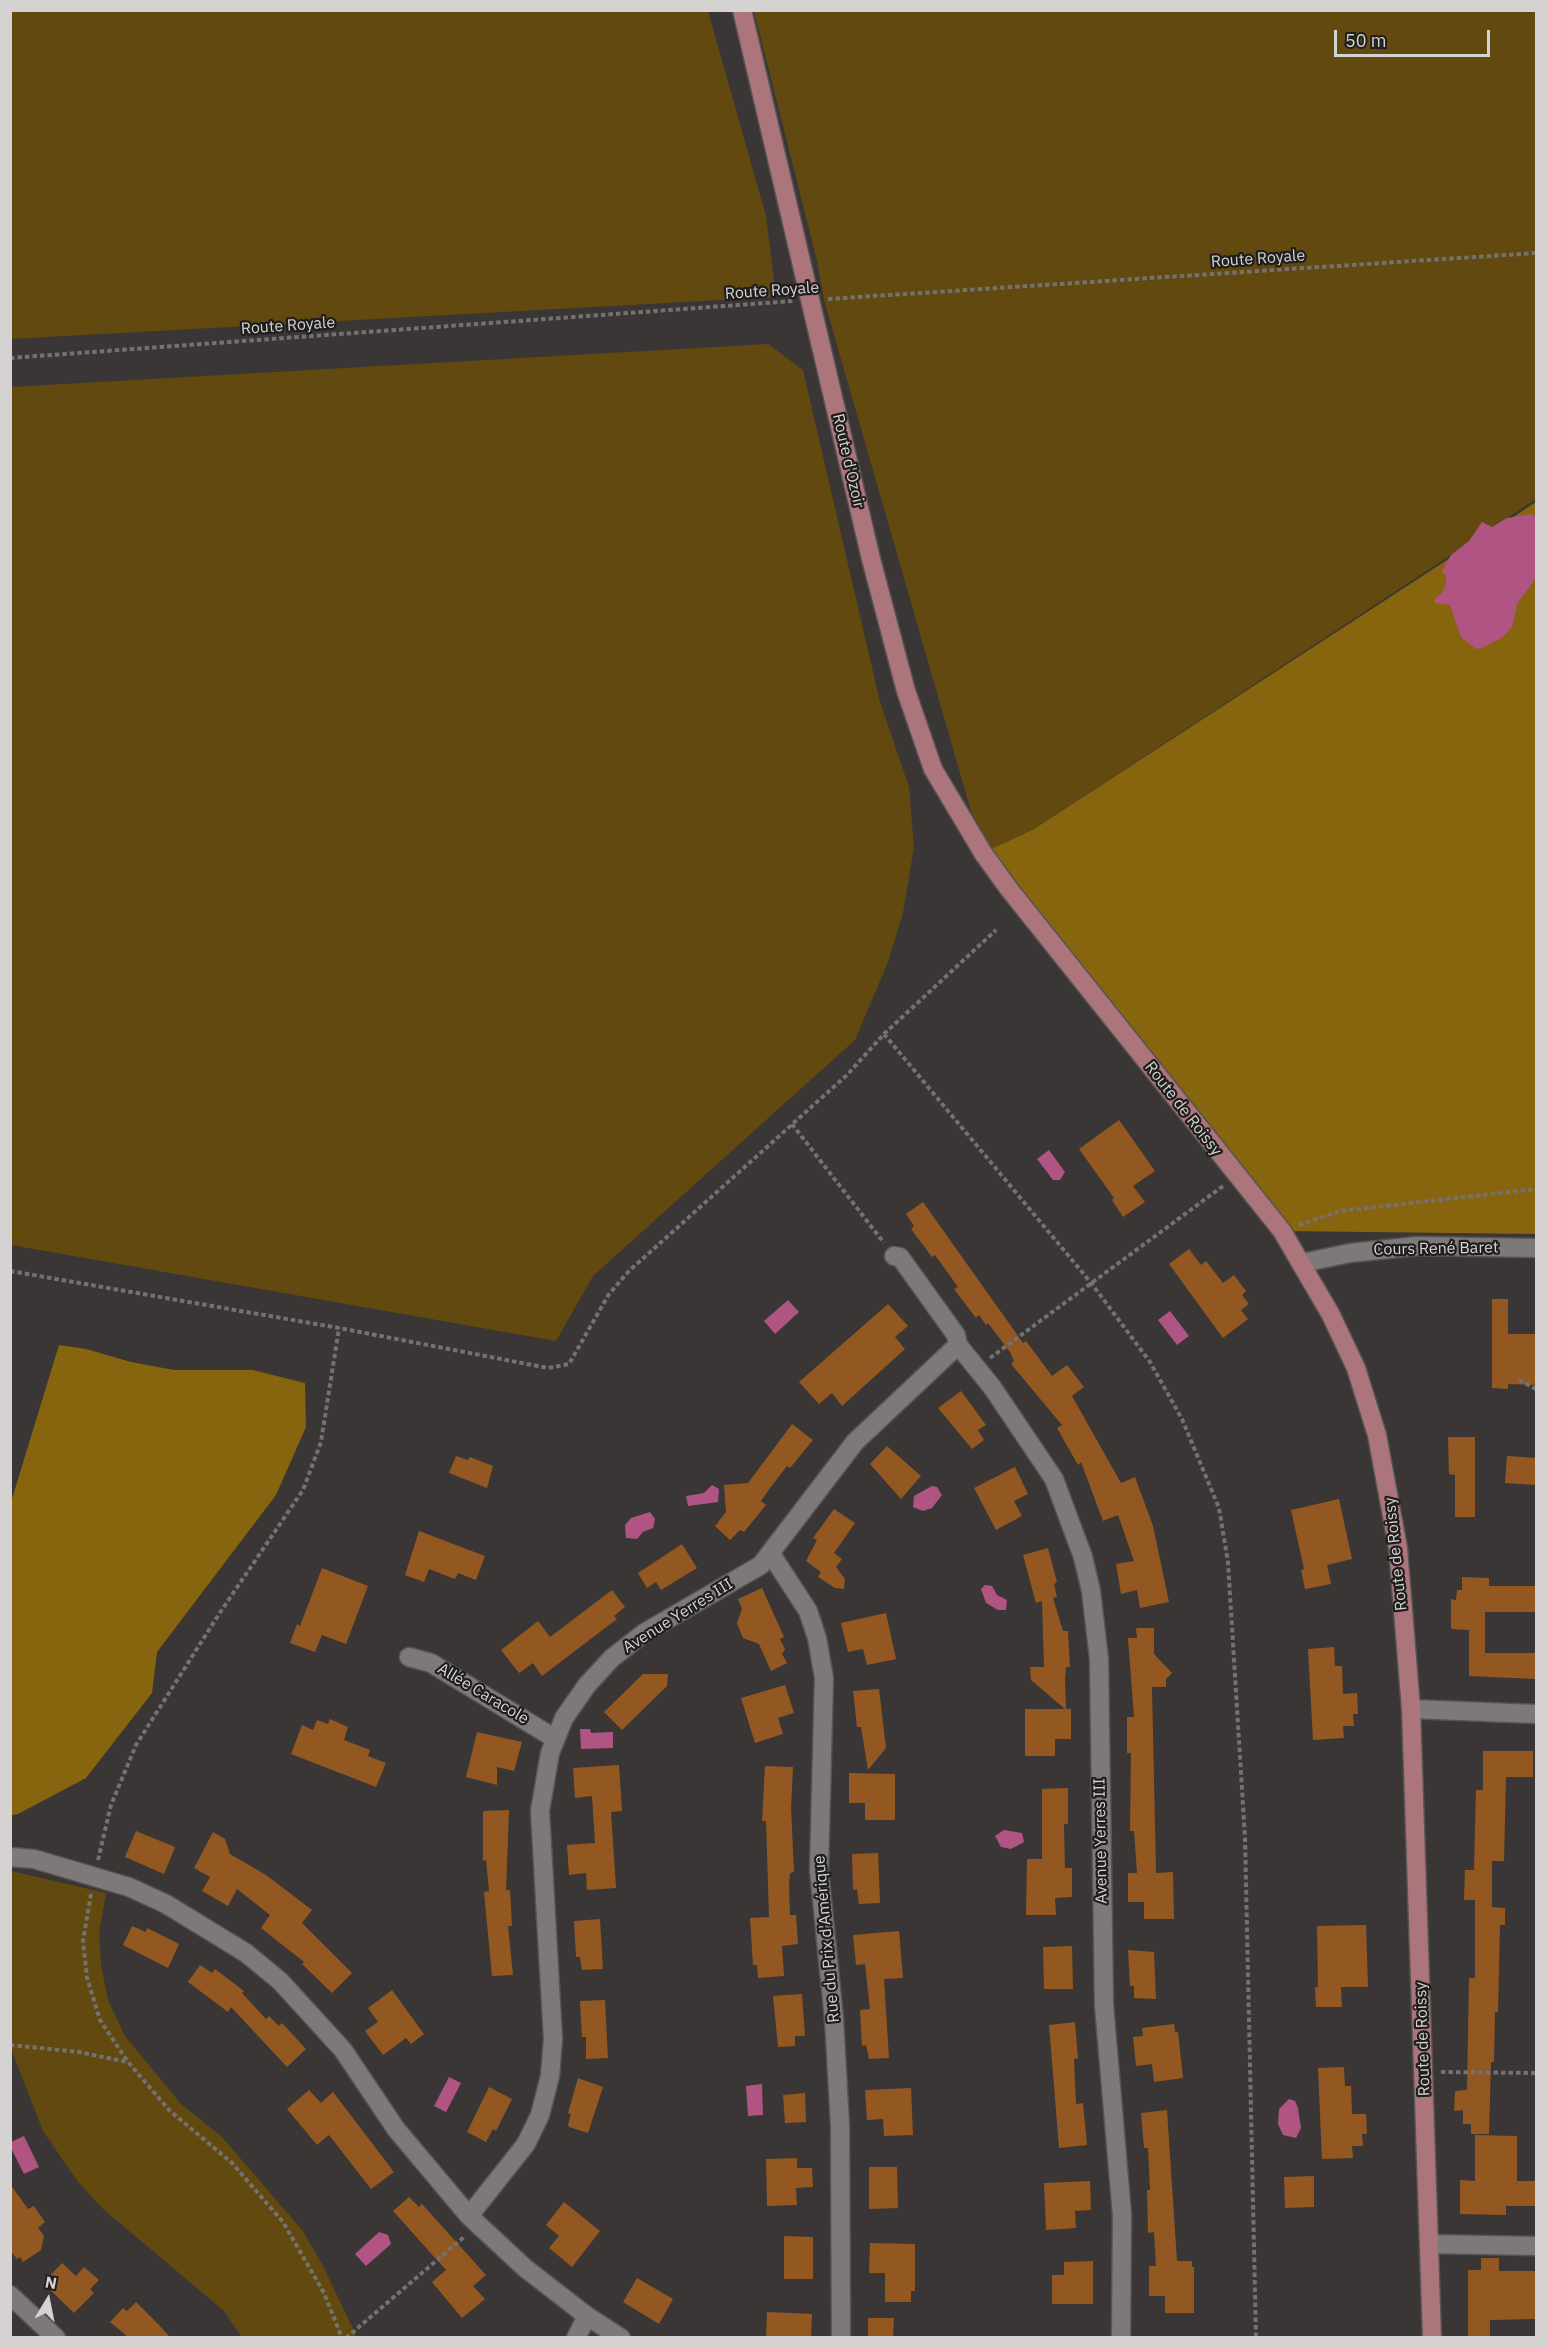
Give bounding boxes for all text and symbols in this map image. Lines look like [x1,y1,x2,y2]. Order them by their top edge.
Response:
scale bar [1337,18,1493,56]
text: 50 m [1345,29,1387,52]
street label: Route Royale [1210,246,1306,272]
street label: Route Royale [724,278,820,304]
street label: Route Royale [240,313,336,339]
street label: Route d'Ozoir [828,412,868,510]
street label: Route de Roissy [1140,1058,1226,1160]
street label: Cours René Baret [1373,1238,1499,1260]
street label: Route de Roissy [1380,1496,1412,1612]
street label: Avenue Yerres III [620,1575,736,1657]
street label: Allée Caracole [434,1659,532,1729]
street label: Avenue Yerres III [1090,1778,1112,1904]
street label: Rue du Prix d'Amérique [810,1855,844,2023]
street label: Route de Roissy [1411,1982,1435,2096]
north arrow [18,2270,78,2330]
text: N [44,2271,59,2293]

